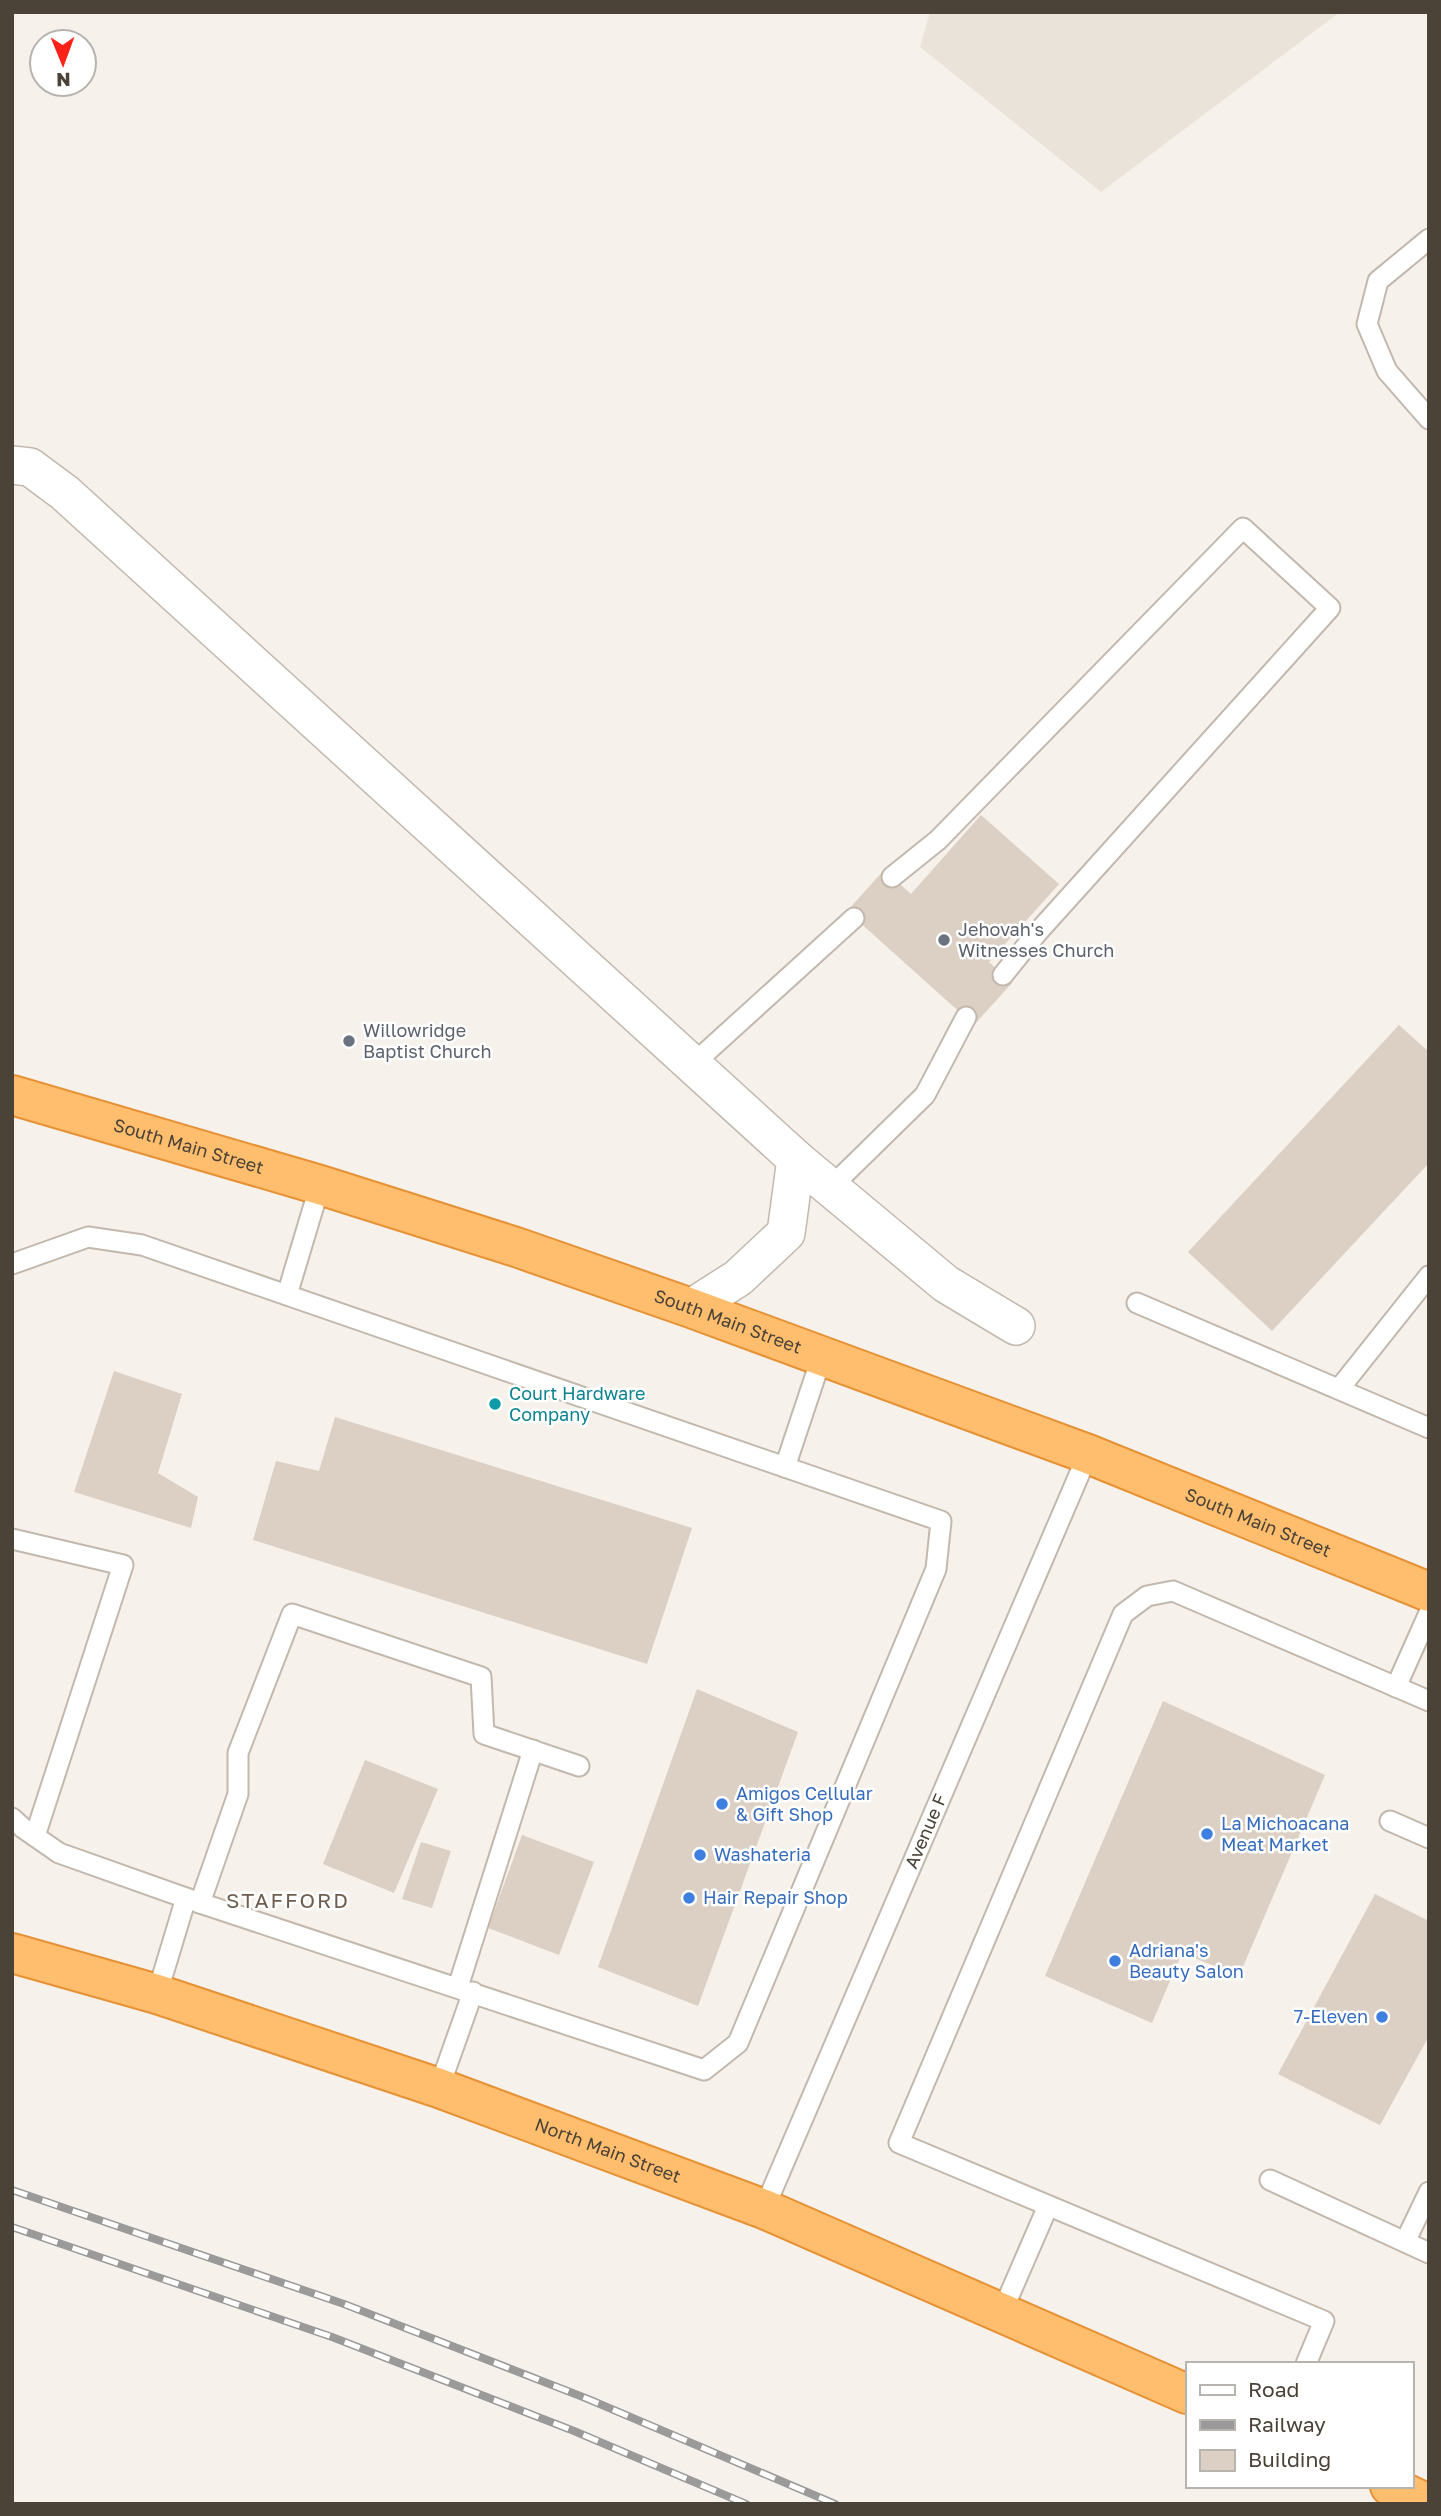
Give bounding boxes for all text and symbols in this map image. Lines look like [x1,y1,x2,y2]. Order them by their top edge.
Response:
north arrow [28,28,98,98]
text: N [56,69,71,92]
place label: Jehovah's Witnesses Church [958,918,1114,961]
marker: Jehovah's Witnesses Church [936,932,952,948]
place label: Willowridge Baptist Church [363,1019,491,1062]
marker: Willowridge Baptist Church [341,1033,357,1049]
street label: South Main Street [111,1113,267,1178]
street label: South Main Street [651,1284,805,1358]
place label: Court Hardware Company [509,1382,645,1425]
marker: Court Hardware Company [487,1396,503,1412]
street label: South Main Street [1182,1482,1334,1561]
place label: Amigos Cellular & Gift Shop [736,1782,873,1825]
street label: Avenue F [900,1790,951,1871]
marker: Amigos Cellular & Gift Shop [714,1796,730,1812]
place label: La Michoacana Meat Market [1221,1812,1349,1855]
marker: La Michoacana Meat Market [1199,1826,1215,1842]
place label: Washateria [714,1843,811,1865]
marker: Washateria [692,1847,708,1863]
place label: Hair Repair Shop [703,1886,848,1908]
district label: STAFFORD [226,1887,350,1913]
marker: Hair Repair Shop [681,1890,697,1906]
place label: Adriana's Beauty Salon [1129,1939,1244,1982]
marker: Adriana's Beauty Salon [1107,1953,1123,1969]
place label: 7-Eleven [1294,2005,1368,2027]
marker: 7-Eleven [1374,2009,1390,2025]
street label: North Main Street [532,2113,684,2187]
legend [1186,2362,1413,2488]
text: Road [1248,2376,1299,2402]
text: Railway [1248,2411,1326,2437]
text: Building [1248,2446,1331,2472]

